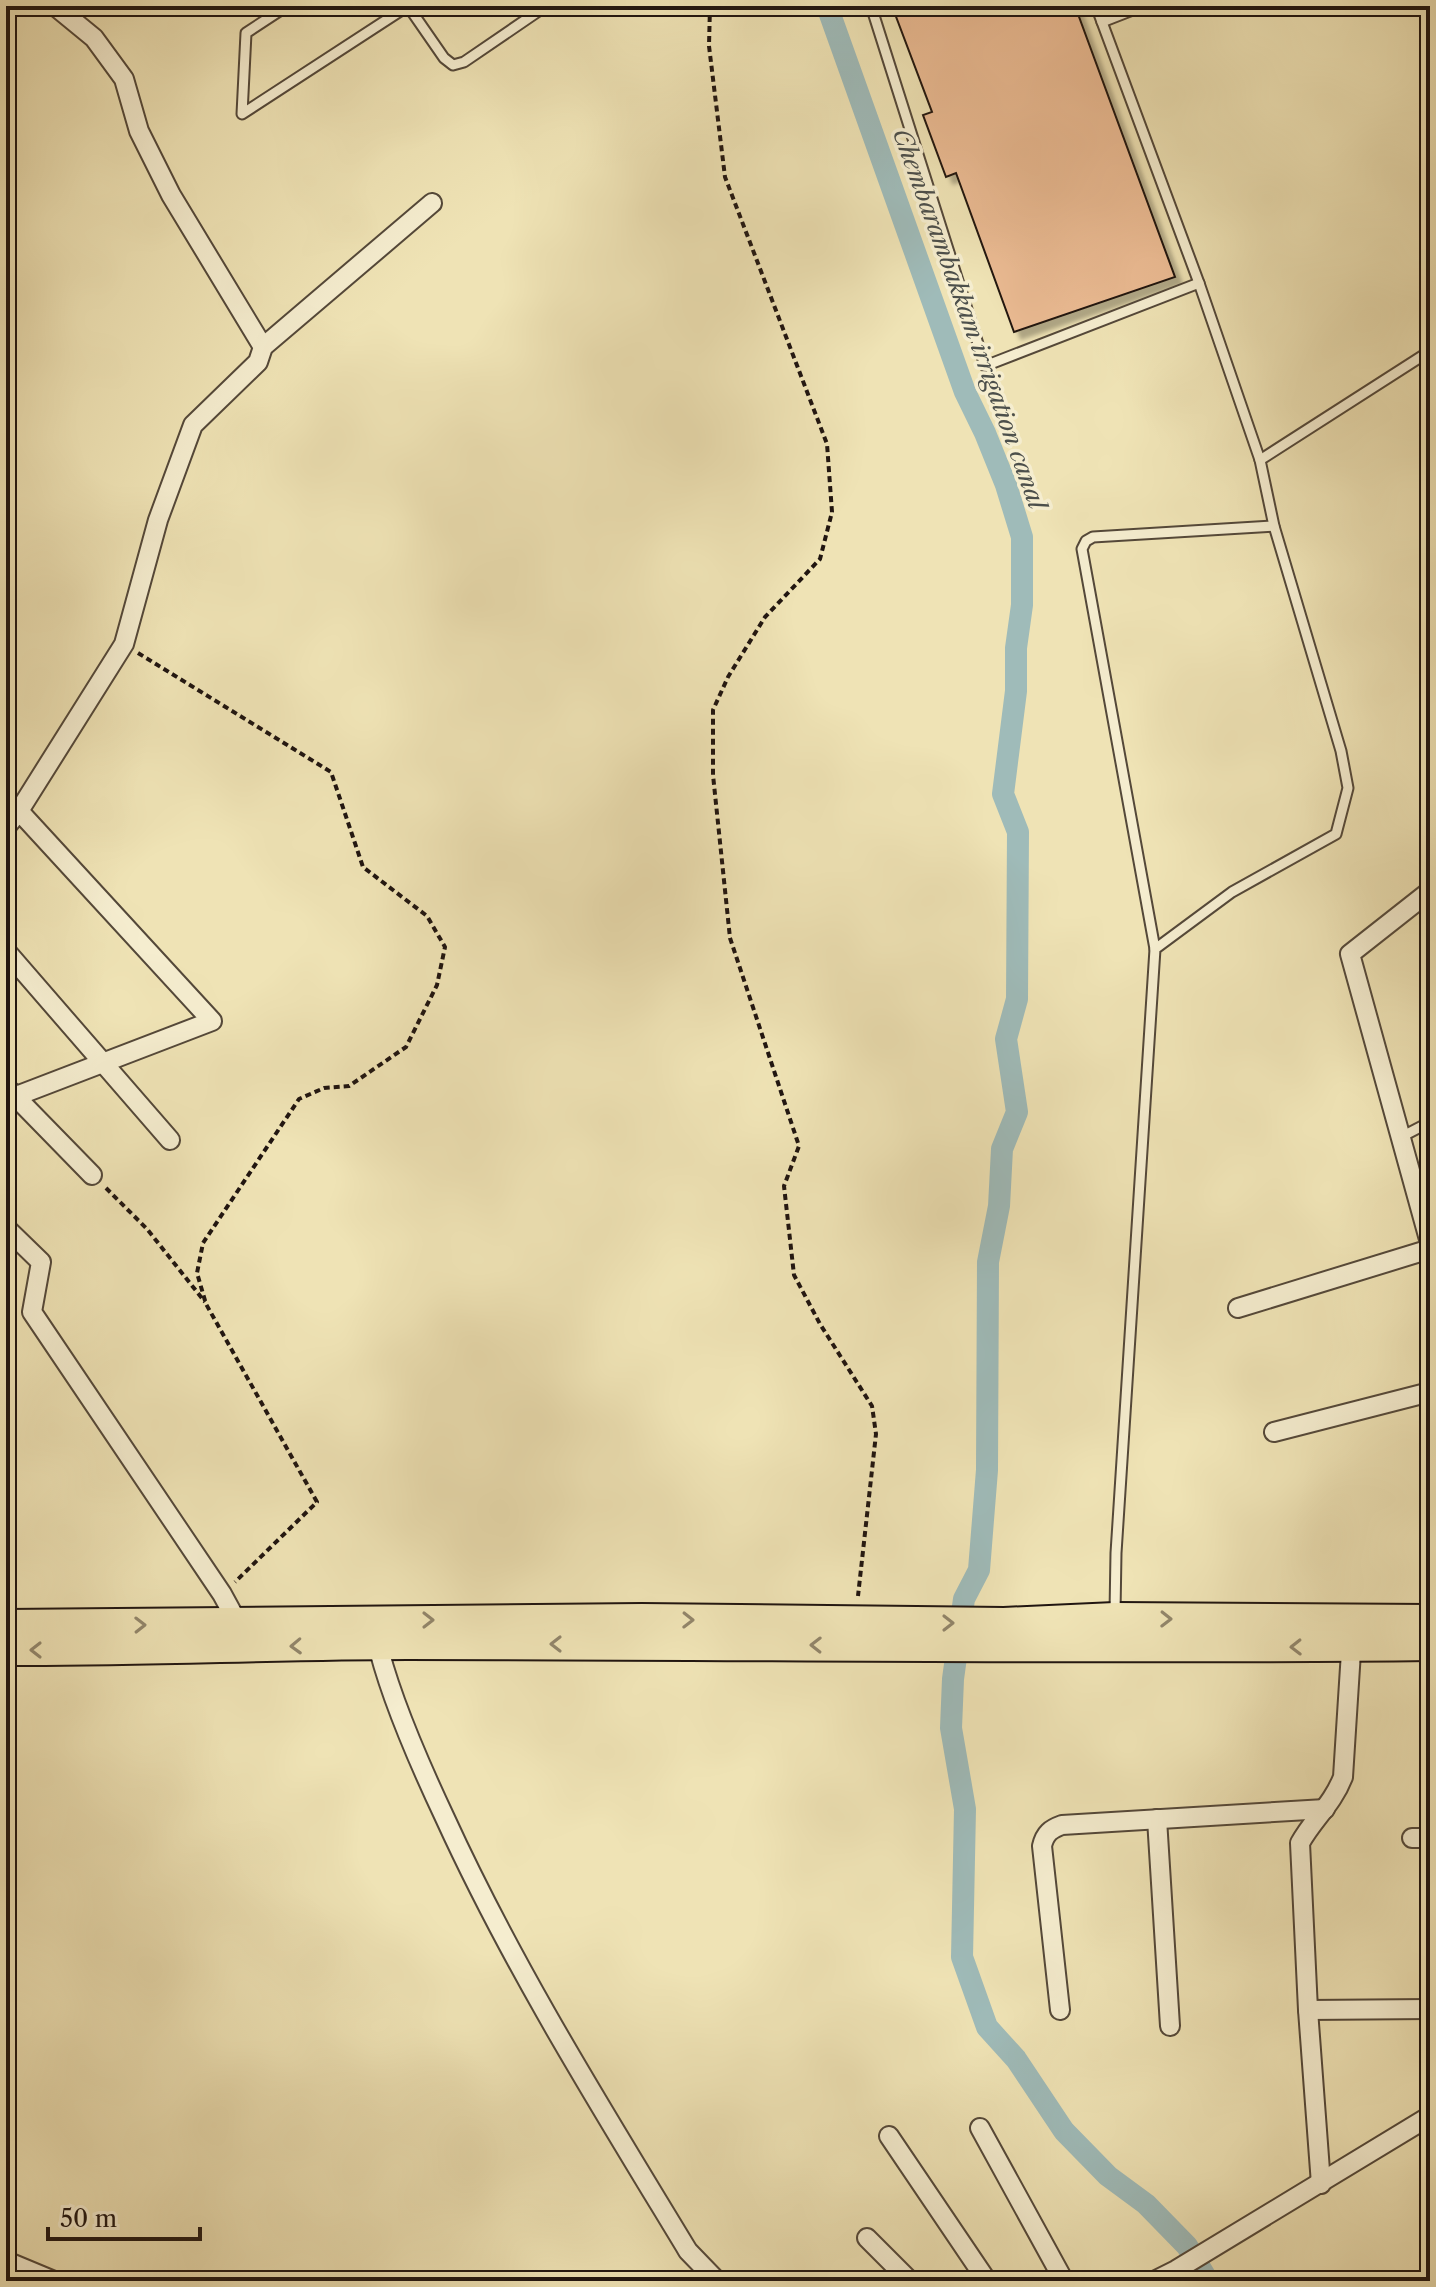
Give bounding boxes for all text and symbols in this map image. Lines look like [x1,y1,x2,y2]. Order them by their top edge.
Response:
water label: Chembarambakkam irrigation canal [887,124,1053,515]
one-way arrow [1160,1610,1173,1628]
one-way arrow [422,1611,435,1629]
one-way arrow [682,1611,695,1629]
one-way arrow [942,1614,955,1632]
one-way arrow [134,1616,147,1634]
one-way arrow [549,1635,562,1653]
one-way arrow [809,1636,822,1654]
one-way arrow [289,1638,302,1655]
one-way arrow [1289,1638,1302,1655]
one-way arrow [29,1641,42,1659]
scale bar [48,2191,200,2241]
text: 50 m [60,2204,117,2233]

